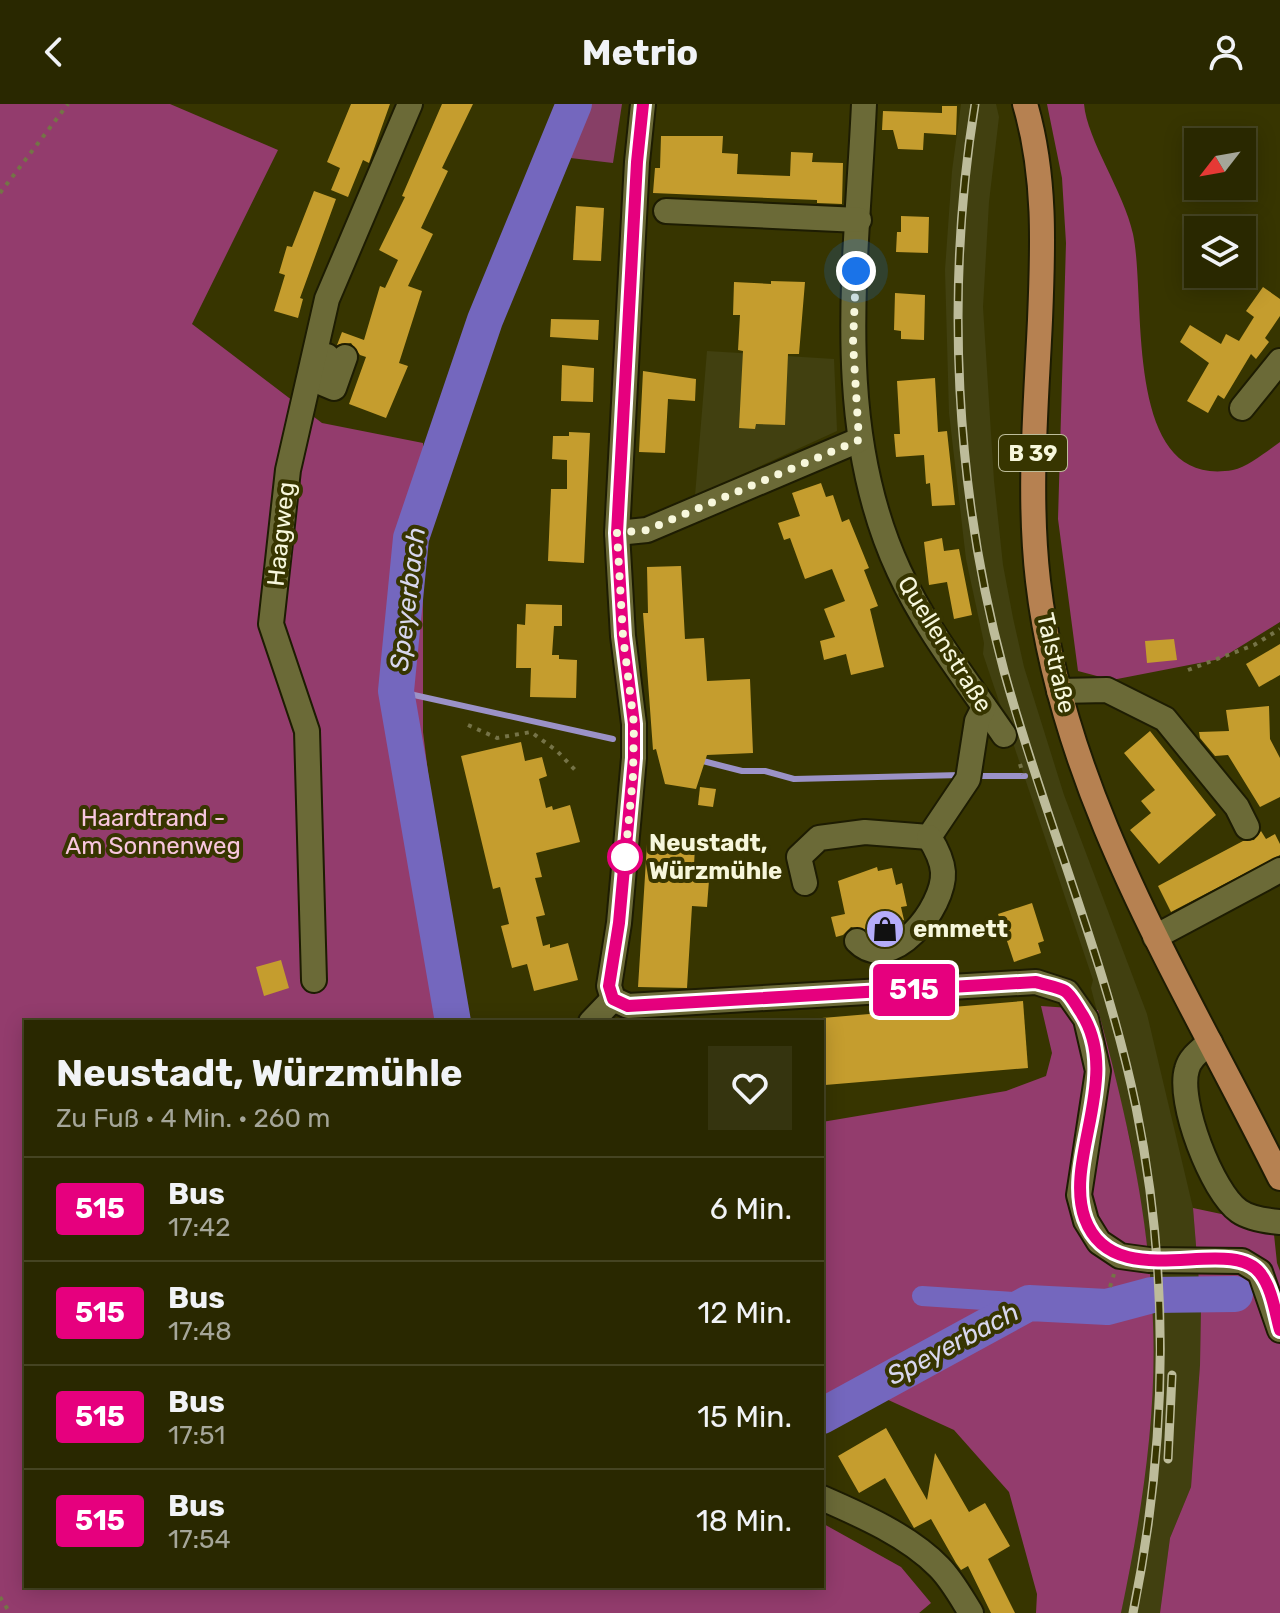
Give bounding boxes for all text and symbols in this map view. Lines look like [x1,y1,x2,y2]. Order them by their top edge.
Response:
icon: back [32,30,76,74]
icon: person [1204,30,1248,74]
text: Metrio [582,31,698,74]
north arrow [1184,128,1256,200]
map controls [1184,128,1256,288]
button: layers [1184,216,1256,288]
your location [836,251,876,291]
road number: B 39 [999,435,1067,471]
street label: Haagweg [262,480,300,588]
water label: Speyerbach [384,525,432,673]
street label: Quellenstraße [892,571,998,717]
street label: Talstraße [1031,610,1081,716]
park label: Haardtrand - Am Sonnenweg [65,804,241,860]
place label: Neustadt, Würzmühle [649,829,782,885]
marker: Neustadt, Würzmühle [608,840,642,874]
shop icon: emmett [864,908,906,950]
place label: emmett [913,915,1008,943]
line badge: 515 [868,964,960,1016]
text: 515 [889,973,939,1006]
button: heart [708,1046,792,1130]
text: Neustadt, Würzmühle [56,1050,463,1096]
text: Zu Fuß · 4 Min. · 260 m [56,1103,330,1134]
text: Bus [168,1176,225,1212]
text: 6 Min. [710,1191,792,1227]
text: 515 [75,1192,125,1225]
text: 17:42 [168,1212,231,1243]
text: Bus [168,1280,225,1316]
text: 12 Min. [697,1295,792,1331]
text: 515 [75,1296,125,1329]
water label: Speyerbach [882,1296,1024,1392]
text: 17:48 [168,1316,232,1347]
text: Bus [168,1384,225,1420]
text: 15 Min. [697,1399,792,1435]
text: 515 [75,1400,125,1433]
text: 17:51 [168,1420,225,1451]
text: Bus [168,1488,225,1524]
text: 18 Min. [696,1503,792,1539]
text: 515 [75,1504,125,1537]
text: 17:54 [168,1524,231,1555]

